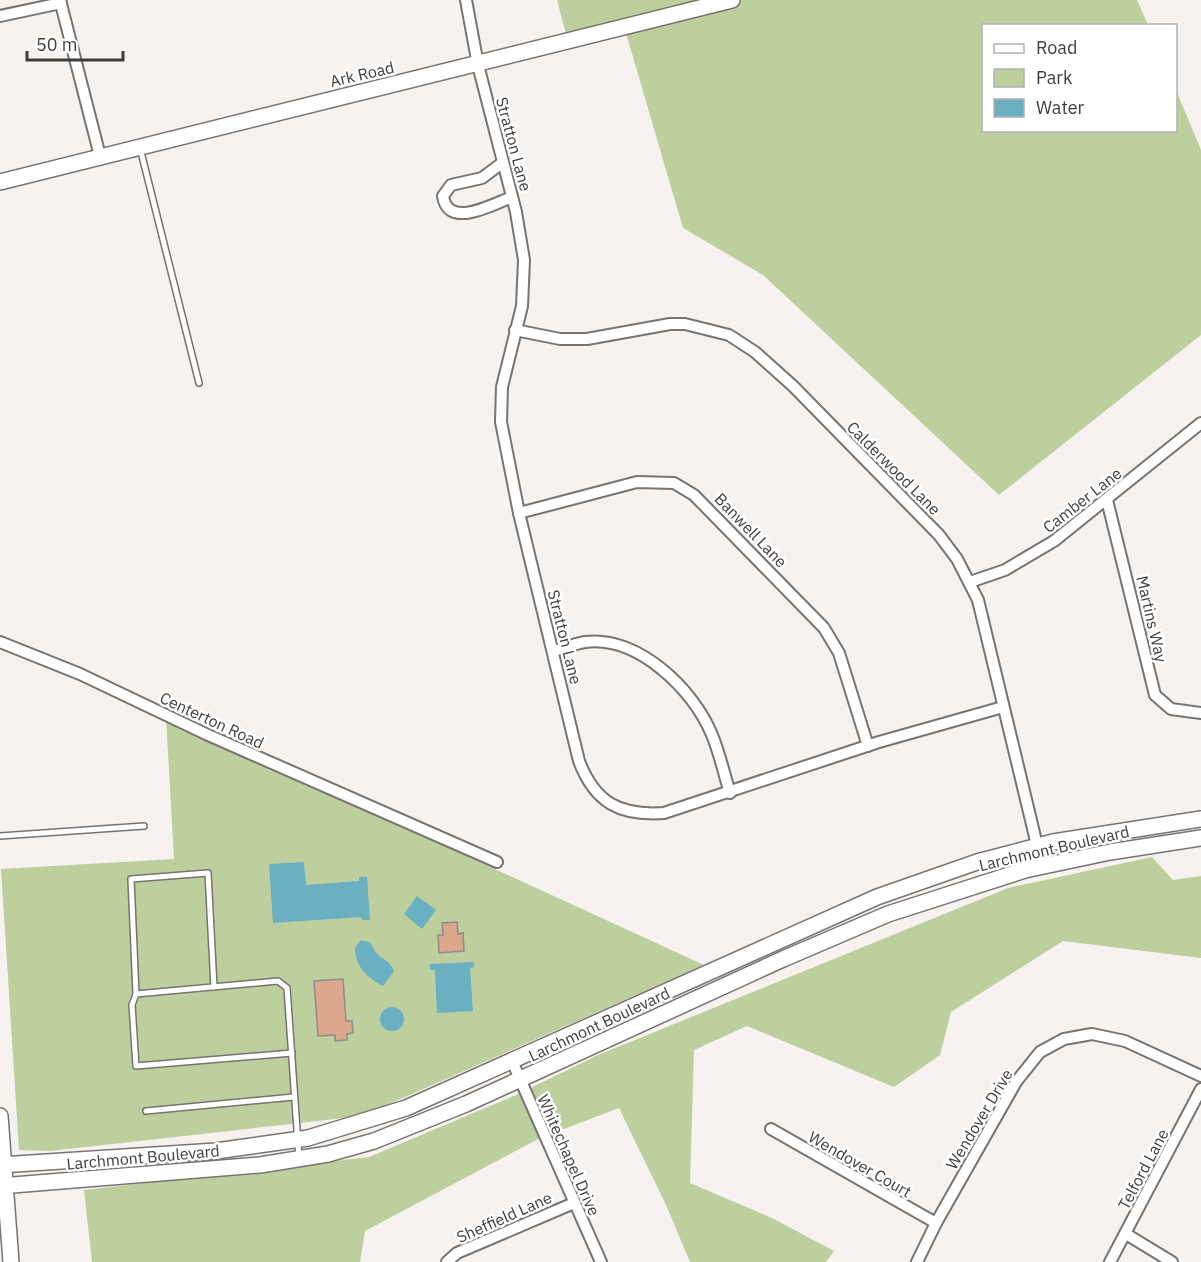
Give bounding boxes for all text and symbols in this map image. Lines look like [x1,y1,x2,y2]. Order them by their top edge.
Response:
scale bar [27,24,123,62]
legend [982,24,1177,132]
text: 50 m [36,33,78,56]
text: Road [1036,36,1077,59]
street label: Ark Road [328,57,396,91]
text: Park [1036,66,1073,89]
street label: Stratton Lane [492,95,536,193]
text: Water [1036,96,1085,119]
street label: Calderwood Lane [843,417,945,519]
street label: Camber Lane [1039,463,1126,537]
street label: Banwell Lane [711,489,792,572]
street label: Martins Way [1132,574,1172,664]
street label: Stratton Lane [544,588,586,686]
street label: Centerton Road [157,687,267,753]
street label: Larchmont Boulevard [977,821,1131,875]
street label: Larchmont Boulevard [525,982,673,1066]
street label: Wendover Drive [941,1065,1017,1173]
street label: Whitechapel Drive [533,1091,605,1219]
street label: Telford Lane [1113,1125,1173,1213]
street label: Wendover Court [805,1126,915,1202]
street label: Larchmont Boulevard [66,1140,220,1174]
street label: Sheffield Lane [453,1187,555,1247]

